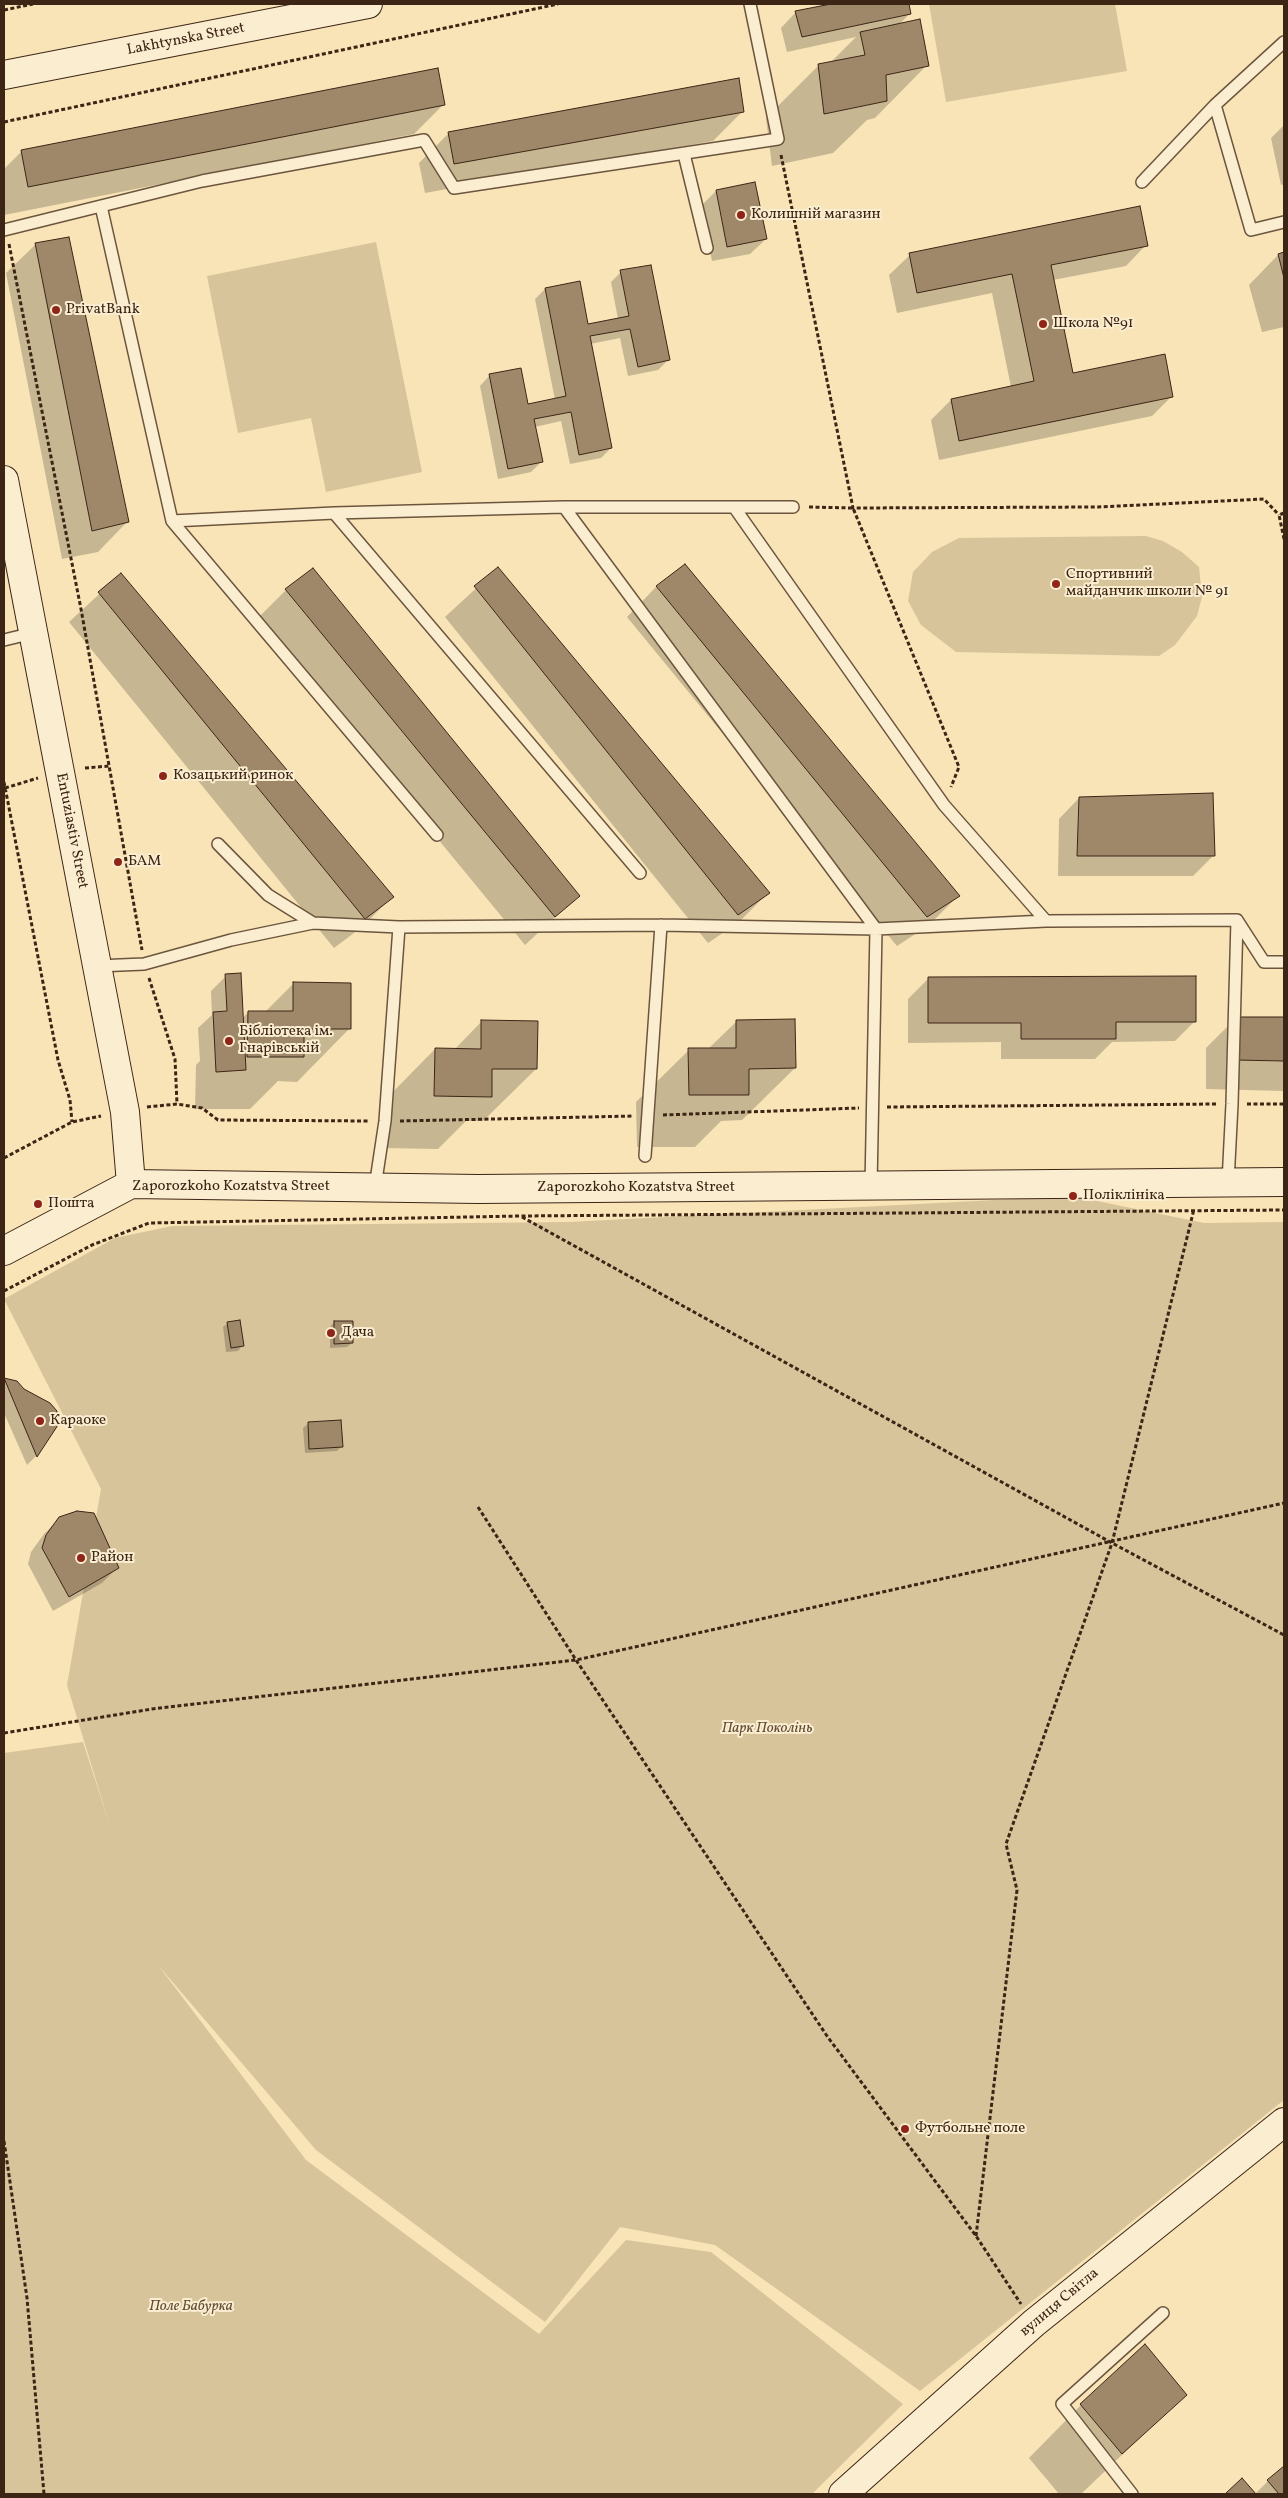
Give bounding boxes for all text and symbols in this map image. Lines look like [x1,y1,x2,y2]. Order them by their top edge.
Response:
street label: Lakhtynska Street [126,20,246,60]
place label: Колишній магазин [751,206,881,224]
marker: Колишній магазин [735,209,747,221]
place label: PrivatBank [66,301,140,319]
marker: PrivatBank [50,304,62,316]
place label: Школа №91 [1053,315,1134,333]
marker: Школа №91 [1037,318,1049,330]
place label: Спортивний майданчик школи № 91 [1066,566,1229,601]
marker: Спортивний майданчик школи № 91 [1050,578,1062,590]
place label: Козацький ринок [173,767,293,785]
marker: Козацький ринок [157,770,169,782]
street label: Entuziastiv Street [51,772,91,890]
place label: БАМ [128,853,161,871]
marker: БАМ [112,856,124,868]
place label: Бібліотека ім. Гнарівській [239,1023,333,1058]
marker: Бібліотека ім. Гнарівській [223,1035,235,1047]
street label: Zaporozkoho Kozatstva Street [132,1178,330,1196]
street label: Zaporozkoho Kozatstva Street [537,1179,735,1197]
place label: Поліклініка [1083,1187,1165,1205]
marker: Поліклініка [1067,1190,1079,1202]
place label: Пошта [48,1195,94,1213]
marker: Пошта [32,1198,44,1210]
place label: Дача [341,1324,374,1342]
marker: Дача [325,1327,337,1339]
place label: Караоке [50,1412,106,1430]
marker: Караоке [34,1415,46,1427]
place label: Район [91,1549,133,1567]
marker: Район [75,1552,87,1564]
park label: Парк Поколінь [722,1720,812,1738]
place label: Футбольне поле [915,2120,1025,2138]
marker: Футбольне поле [899,2123,911,2135]
street label: вулиця Світла [1017,2265,1103,2341]
park label: Поле Бабурка [149,2298,233,2316]

